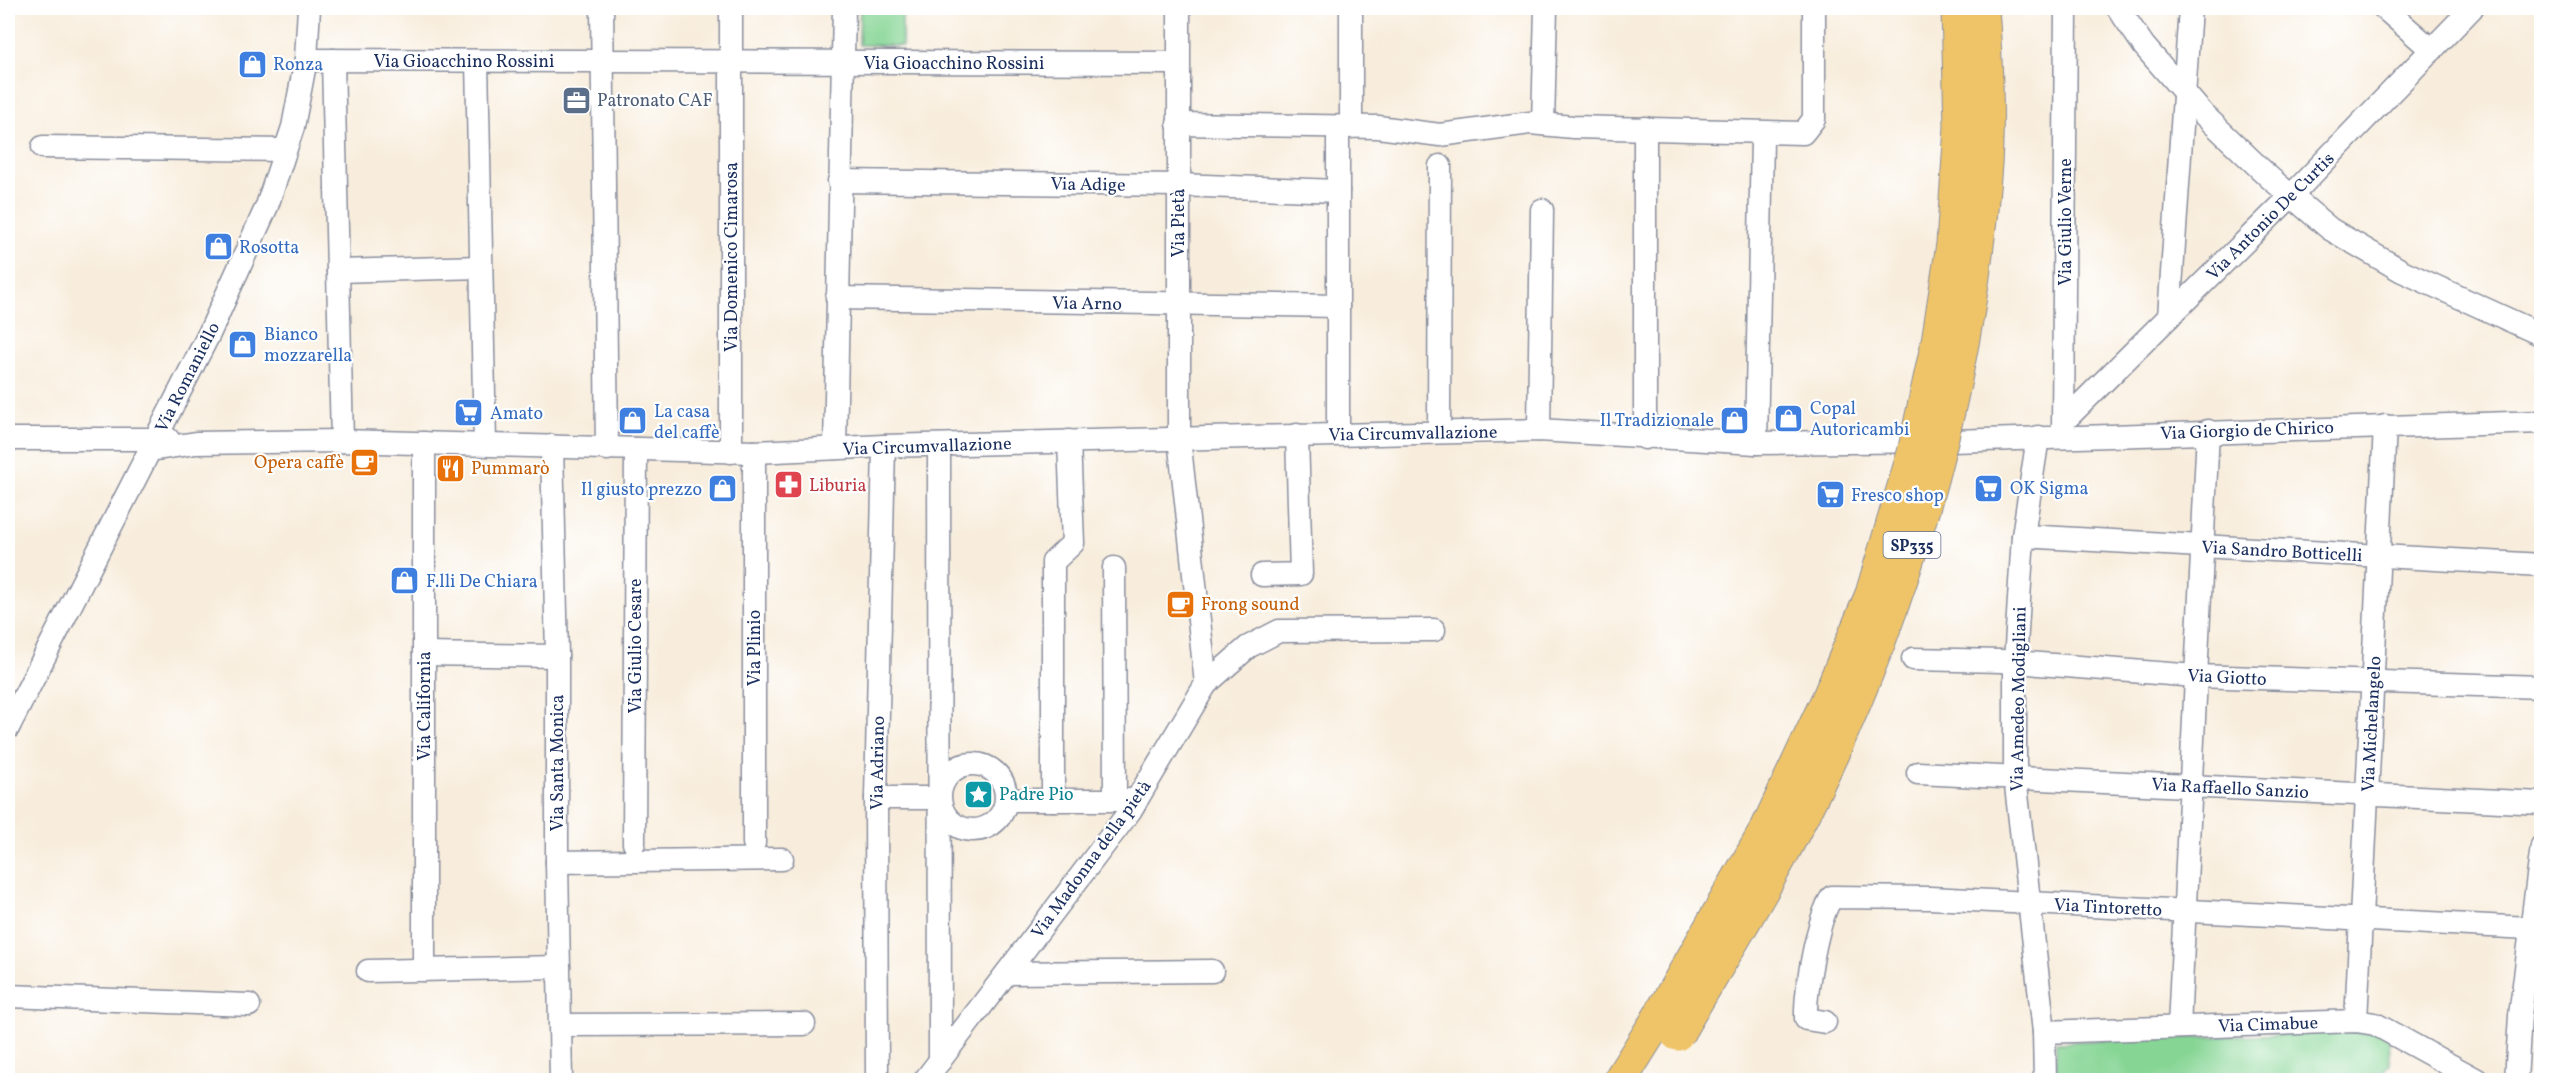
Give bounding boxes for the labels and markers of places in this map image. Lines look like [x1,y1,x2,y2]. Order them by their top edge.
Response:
shop icon: Ronza [236,48,268,80]
place label: Ronza [273,53,323,78]
office icon: Patronato CAF [560,84,592,116]
place label: Patronato CAF [597,89,713,114]
shop icon: Rosotta [202,231,234,263]
place label: Rosotta [239,236,299,261]
place label: Bianco mozzarella [264,323,352,369]
shop icon: Bianco mozzarella [227,328,259,360]
supermarket icon: Amato [453,397,485,429]
place label: Copal Autoricambi [1810,397,1909,443]
place label: La casa del caffè [654,400,719,446]
place label: Amato [490,402,543,427]
shop icon: Copal Autoricambi [1773,402,1805,434]
shop icon: Il Tradizionale [1719,404,1751,436]
shop icon: La casa del caffè [617,405,649,437]
place label: Il Tradizionale [1600,409,1714,434]
cafe icon: Opera caffè [349,446,381,478]
place label: Opera caffè [254,451,344,476]
restaurant icon: Pummarò [434,452,466,484]
place label: Pummarò [471,457,550,482]
pharmacy icon: Liburia [772,469,804,501]
supermarket icon: OK Sigma [1973,472,2005,504]
shop icon: Il giusto prezzo [707,473,739,505]
place label: Liburia [809,474,866,499]
place label: OK Sigma [2010,477,2088,502]
place label: Il giusto prezzo [581,478,702,503]
supermarket icon: Fresco shop [1814,479,1846,511]
place label: Fresco shop [1851,484,1944,509]
shop icon: F.lli De Chiara [389,565,421,597]
place label: F.lli De Chiara [426,570,538,595]
cafe icon: Frong sound [1164,588,1196,620]
place label: Frong sound [1201,593,1300,618]
place icon: Padre Pio [962,778,994,810]
place label: Padre Pio [999,783,1074,808]

